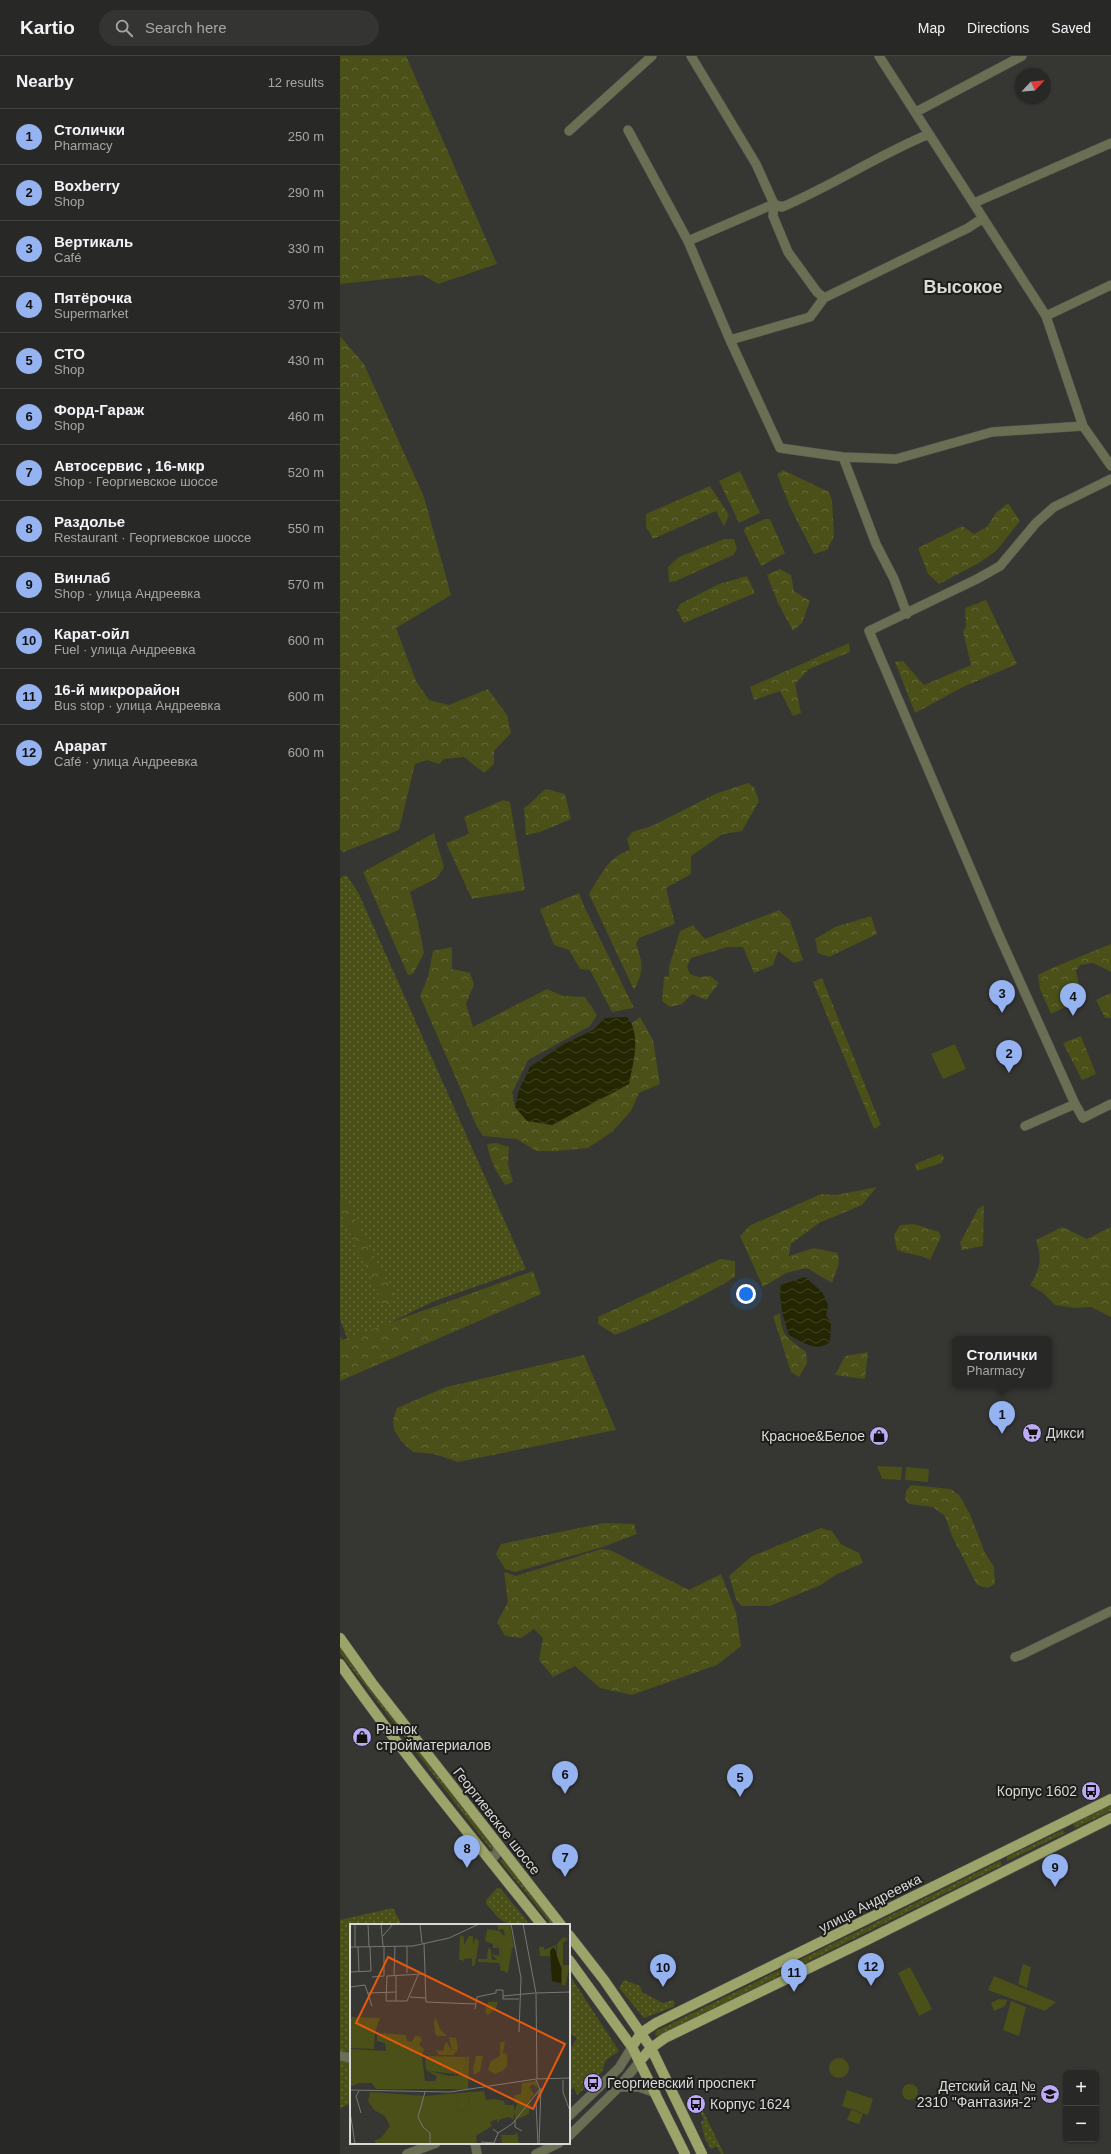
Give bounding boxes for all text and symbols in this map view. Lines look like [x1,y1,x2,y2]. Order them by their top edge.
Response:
search box [99,10,379,46]
text: Kartio [20,17,75,38]
icon: search [113,17,135,39]
text: Search here [145,19,227,36]
text: Map [918,20,945,36]
text: Directions [967,20,1029,36]
text: Saved [1051,20,1091,36]
north arrow [1015,68,1051,104]
text: Nearby [16,72,74,91]
text: 12 results [268,75,324,90]
text: Столички [54,121,125,138]
text: 1 [25,129,33,144]
text: 250 m [288,129,324,144]
text: Pharmacy [54,138,113,153]
text: Boxberry [54,177,120,194]
text: 2 [25,185,33,200]
text: 290 m [288,185,324,200]
text: Shop [54,194,84,209]
text: Вертикаль [54,233,133,250]
text: 3 [25,241,33,256]
text: 330 m [288,241,324,256]
text: Café [54,250,81,265]
district label: Высокое [923,277,1003,297]
text: Пятёрочка [54,289,132,306]
text: 4 [25,297,33,312]
text: 370 m [288,297,324,312]
text: Supermarket [54,306,128,321]
text: СТО [54,345,85,362]
text: 5 [25,353,33,368]
text: 430 m [288,353,324,368]
text: Shop [54,362,84,377]
text: Форд-Гараж [54,401,144,418]
text: 6 [25,409,33,424]
text: 460 m [288,409,324,424]
text: Shop [54,418,84,433]
text: Автосервис , 16-мкр [54,457,205,474]
text: 7 [25,465,33,480]
text: 520 m [288,465,324,480]
text: Shop · Георгиевское шоссе [54,474,218,489]
text: Раздолье [54,513,125,530]
text: 8 [25,521,33,536]
text: 550 m [288,521,324,536]
text: Restaurant · Георгиевское шоссе [54,530,251,545]
text: Винлаб [54,569,110,586]
text: 9 [25,577,33,592]
text: 570 m [288,577,324,592]
text: Shop · улица Андреевка [54,586,201,601]
text: Карат-ойл [54,625,129,642]
text: 10 [22,633,36,648]
text: 600 m [288,633,324,648]
text: Fuel · улица Андреевка [54,642,195,657]
text: 16-й микрорайон [54,681,180,698]
text: 11 [22,689,36,704]
text: 600 m [288,689,324,704]
text: Bus stop · улица Андреевка [54,698,221,713]
text: Арарат [54,737,107,754]
text: 12 [22,745,36,760]
text: 600 m [288,745,324,760]
text: Café · улица Андреевка [54,754,198,769]
pin: 3 [989,980,1015,1013]
pin: 4 [1060,983,1086,1016]
pin: 2 [996,1040,1022,1073]
your location [736,1284,756,1304]
popup [952,1336,1052,1388]
text: Столички [967,1346,1037,1363]
text: Pharmacy [967,1363,1025,1378]
pin: 1 [989,1401,1015,1434]
supermarket icon: Дикси [1021,1422,1043,1444]
shop icon: Красное&Белое [868,1425,890,1447]
place label: Дикси [1046,1425,1084,1441]
place label: Красное&Белое [761,1428,865,1444]
place label: Рынок стройматериалов [376,1721,491,1753]
shop icon: Рынок стройматериалов [351,1726,373,1748]
pin: 6 [552,1761,578,1794]
street label: Георгиевское шоссе [450,1764,544,1878]
pin: 5 [727,1764,753,1797]
bus stop icon: Корпус 1602 [1080,1780,1102,1802]
place label: Корпус 1602 [997,1783,1077,1799]
pin: 8 [454,1835,480,1868]
pin: 7 [552,1844,578,1877]
pin: 9 [1042,1854,1068,1887]
street label: улица Андреевка [816,1870,924,1936]
inset map [350,1924,570,2144]
pin: 12 [858,1953,884,1986]
pin: 10 [650,1954,676,1987]
pin: 11 [781,1959,807,1992]
map controls [1063,2070,1099,2142]
button: + [1063,2070,1099,2106]
bus stop icon: Георгиевский проспект [582,2072,604,2094]
place label: Георгиевский проспект [607,2075,756,2091]
place label: Детский сад № 2310 "Фантазия-2" [917,2078,1036,2110]
school or university icon: Детский сад № 2310 "Фантазия-2" [1039,2083,1061,2105]
bus stop icon: Корпус 1624 [685,2093,707,2115]
place label: Корпус 1624 [710,2096,790,2112]
button: − [1063,2106,1099,2142]

